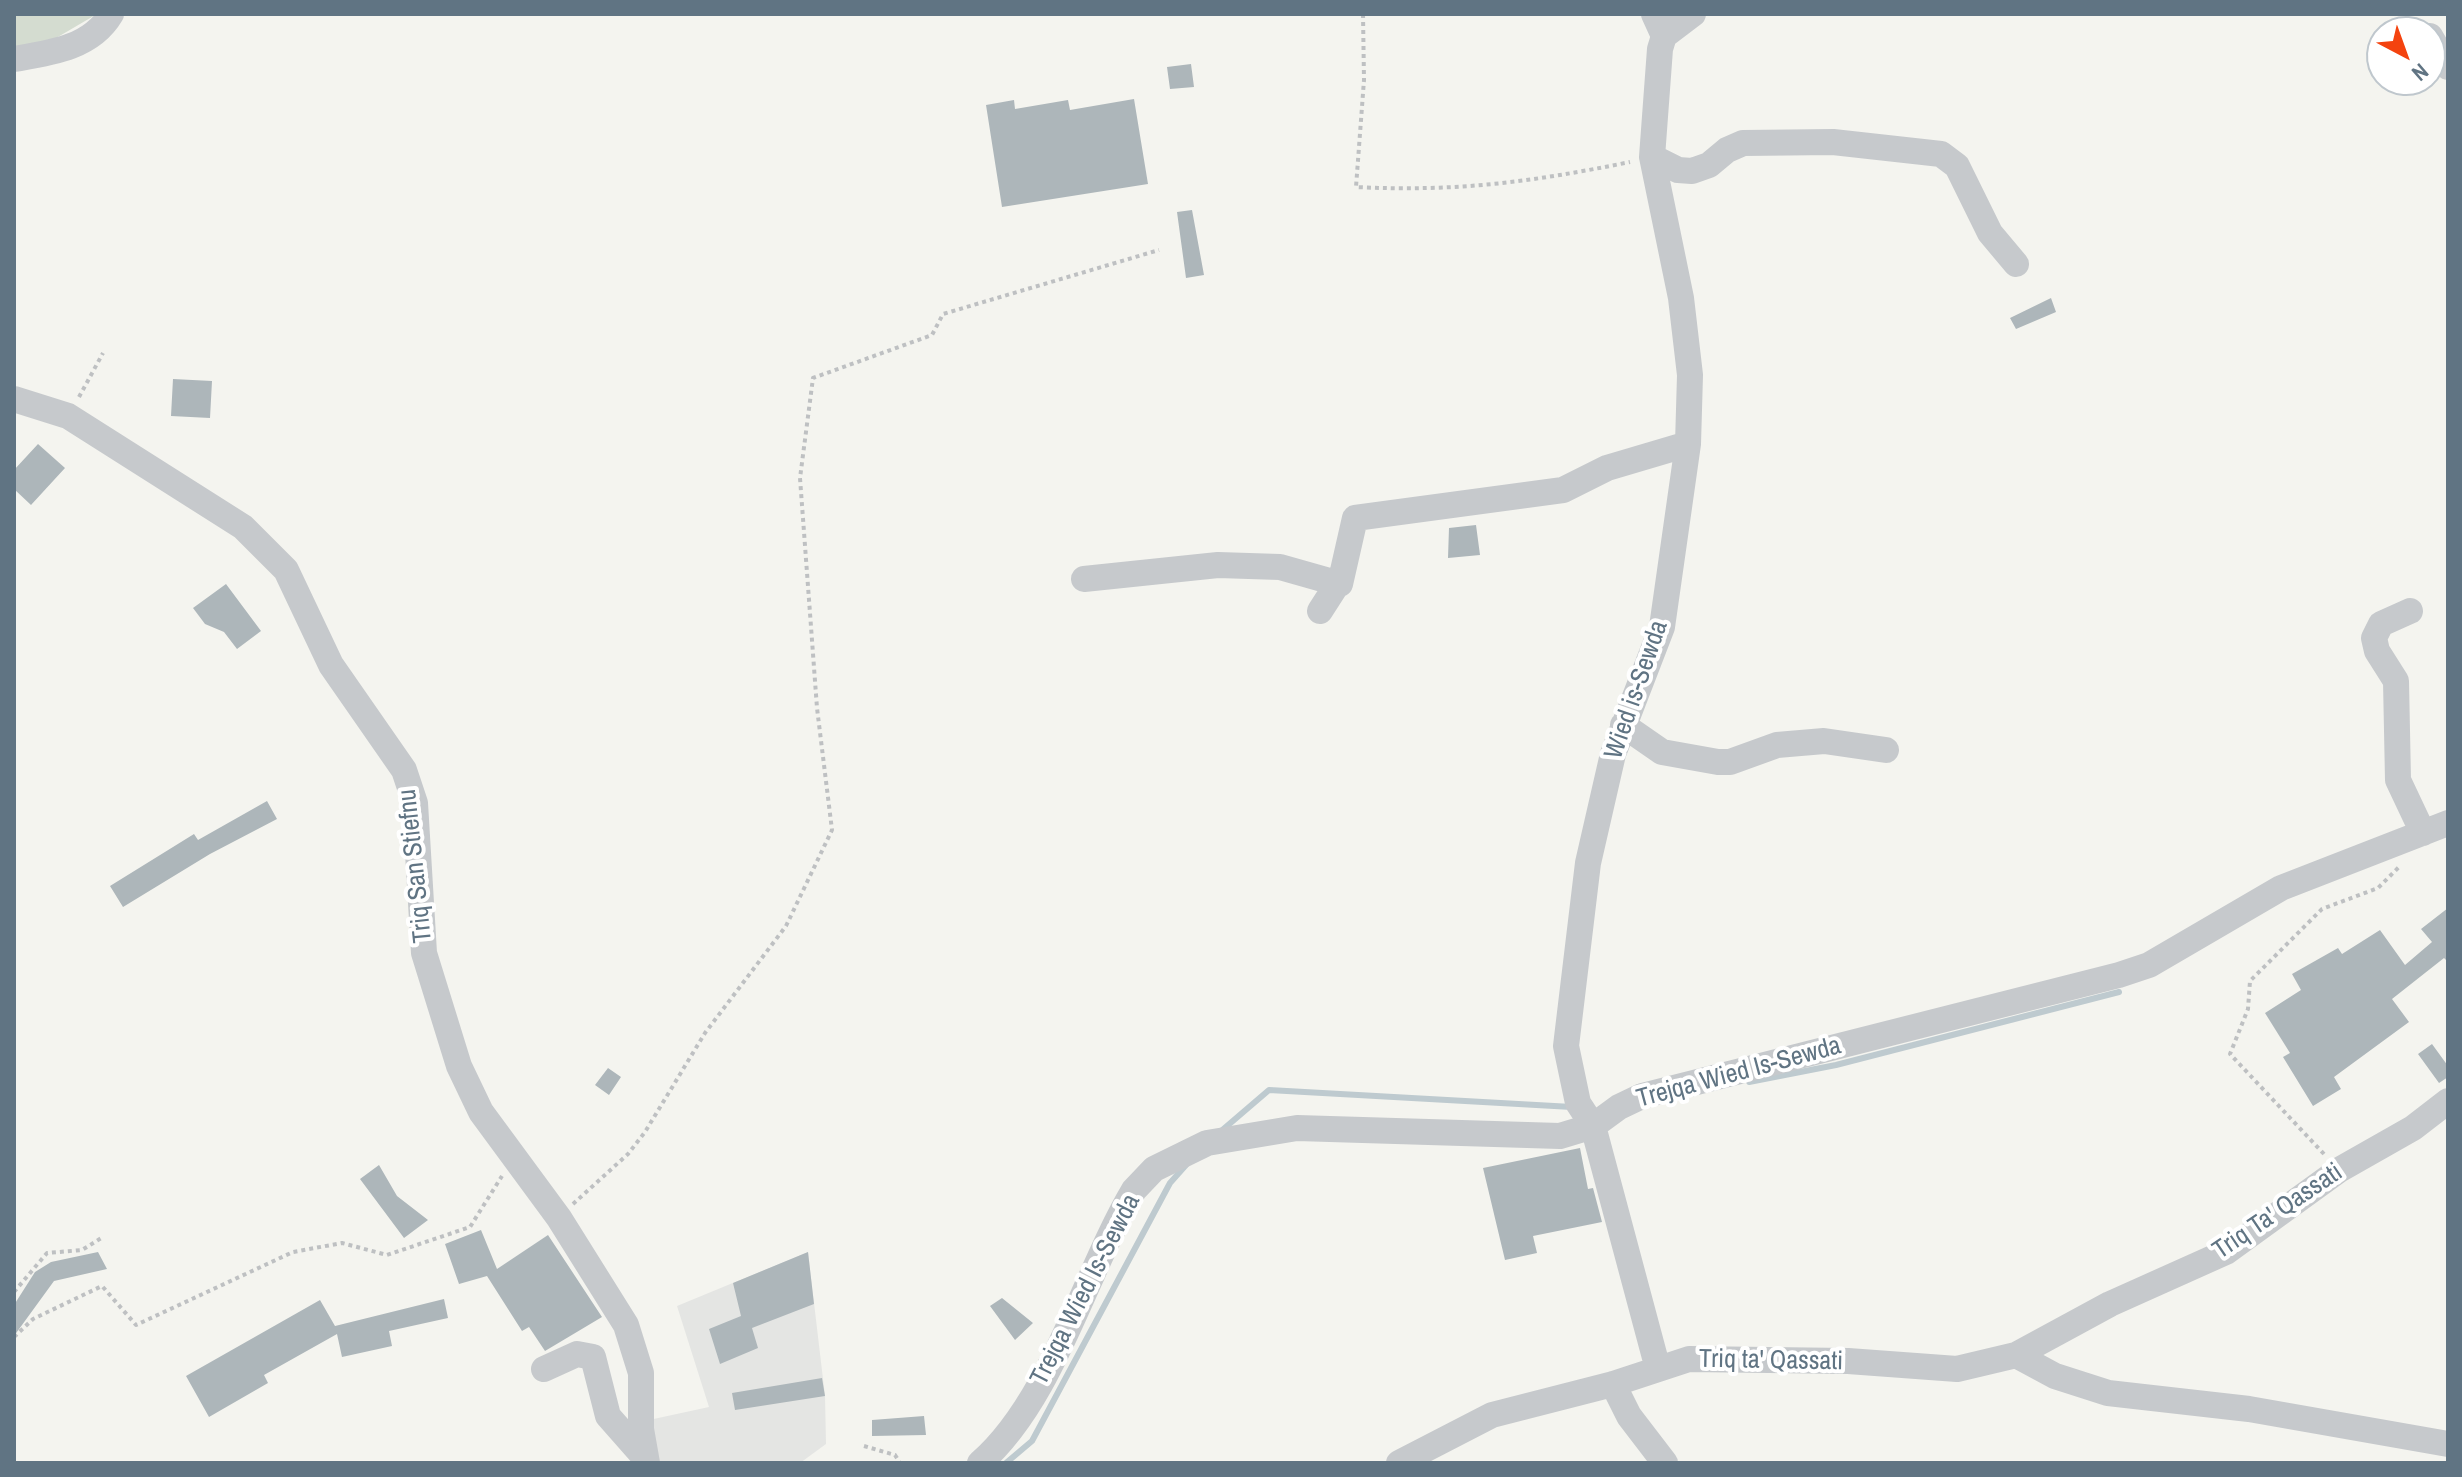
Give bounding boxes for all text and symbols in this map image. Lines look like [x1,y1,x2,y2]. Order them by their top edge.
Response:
north arrow [2366,16,2446,96]
text: N [2406,57,2435,88]
street label: Wied is-Sewda [1599,617,1675,763]
street label: Triq San Stiefnu [392,788,440,944]
street label: Trejqa Wied Is-Sewda [1633,1031,1845,1115]
street label: Triq Ta' Qassati [2207,1157,2349,1267]
street label: Trejqa Wied Is-Sewda [1024,1189,1148,1391]
street label: Triq ta' Qassati [1699,1344,1843,1378]

